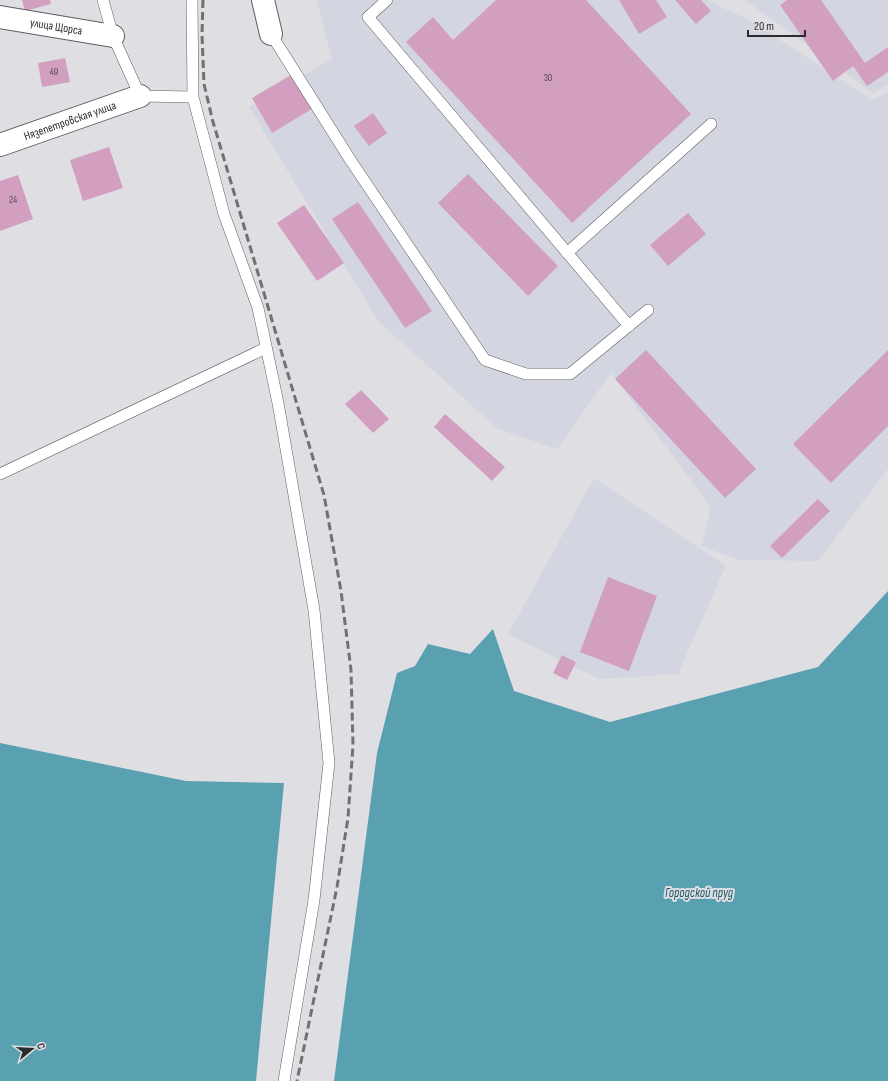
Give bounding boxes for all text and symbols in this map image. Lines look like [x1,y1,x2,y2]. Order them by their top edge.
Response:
scale bar [748,12,805,38]
street label: улица Щорса [29,15,84,38]
text: 20 m [754,19,774,34]
house number: 49 [50,66,58,78]
house number: 30 [544,72,552,84]
street label: Нязепетровская улица [22,97,118,144]
house number: 24 [9,194,17,206]
water label: Городской пруд [665,885,734,901]
north arrow [12,1029,52,1069]
text: С [34,1041,48,1051]

